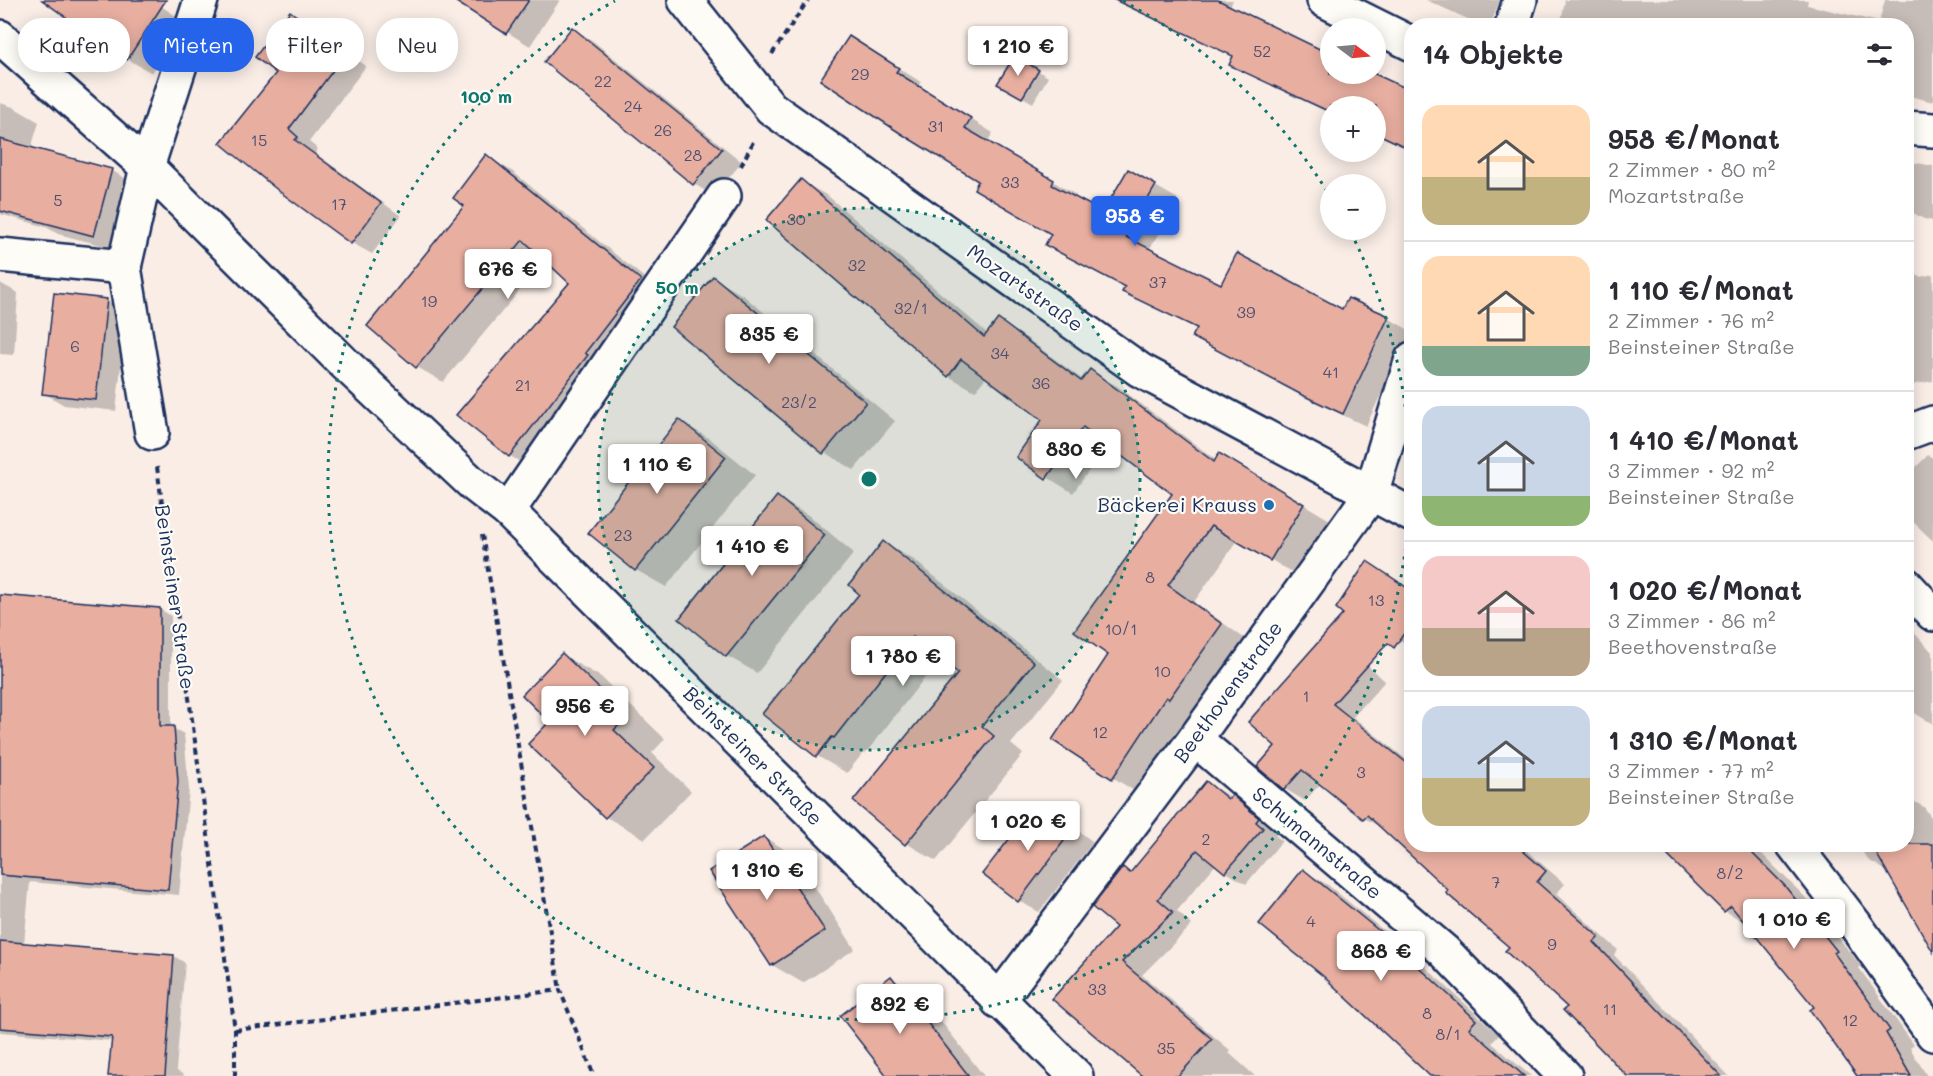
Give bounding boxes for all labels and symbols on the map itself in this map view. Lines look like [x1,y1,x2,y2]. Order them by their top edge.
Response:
north arrow [1320,18,1386,84]
pin: 1 210 € [963,26,1073,77]
house number: 52 [1253,40,1271,61]
house number: 29 [851,63,869,84]
house number: 22 [594,70,612,91]
text: 100 m [460,84,512,108]
house number: 24 [624,95,643,116]
house number: 31 [928,115,944,136]
house number: 26 [654,119,672,140]
house number: 15 [251,129,267,150]
house number: 28 [684,144,703,165]
house number: 33 [1001,171,1019,192]
house number: 5 [53,189,63,210]
house number: 17 [331,193,347,214]
pin: 958 € [1093,196,1177,247]
house number: 30 [786,208,806,229]
street label: Mozartstraße [962,237,1089,337]
pin: 676 € [466,249,550,300]
house number: 32 [848,254,866,275]
house number: 37 [1149,271,1167,292]
text: 50 m [656,275,698,299]
house number: 19 [421,290,437,311]
house number: 32/1 [894,297,928,318]
house number: 39 [1237,301,1255,322]
pin: 835 € [727,314,811,365]
house number: 6 [70,335,80,356]
house number: 34 [991,342,1010,363]
house number: 41 [1323,361,1339,382]
house number: 36 [1031,372,1051,393]
house number: 21 [515,374,531,395]
house number: 23/2 [781,391,817,412]
pin: 830 € [1034,429,1118,480]
pin: 1 110 € [602,444,712,495]
centre of rings [859,469,879,489]
place label: Bäckerei Krauss [1097,491,1257,517]
marker: Bäckerei Krauss [1262,498,1276,512]
street label: Beinsteiner Straße [150,503,202,691]
house number: 23 [614,524,632,545]
pin: 1 410 € [697,526,807,577]
house number: 8 [1145,566,1155,587]
house number: 13 [1368,589,1384,610]
street label: Beethovenstraße [1167,615,1287,768]
house number: 10/1 [1105,618,1137,639]
pin: 1 780 € [848,636,958,687]
house number: 10 [1153,660,1171,681]
street label: Beinsteiner Straße [679,680,829,830]
house number: 1 [1302,685,1310,706]
pin: 956 € [543,686,627,737]
house number: 12 [1092,721,1108,742]
house number: 3 [1356,761,1366,782]
street label: Schumannstraße [1247,780,1388,904]
pin: 1 020 € [973,801,1083,852]
house number: 2 [1202,828,1210,849]
pin: 1 310 € [712,850,822,901]
house number: 8/2 [1717,862,1744,883]
house number: 7 [1492,871,1501,892]
pin: 1 010 € [1739,899,1849,950]
house number: 4 [1306,910,1316,931]
pin: 868 € [1339,931,1423,982]
house number: 9 [1547,933,1557,954]
house number: 33 [1088,978,1106,999]
pin: 892 € [858,984,942,1035]
house number: 11 [1603,998,1617,1019]
house number: 8 [1422,1002,1432,1023]
house number: 12 [1842,1009,1858,1030]
house number: 8/1 [1435,1023,1461,1044]
house number: 35 [1157,1037,1175,1058]

